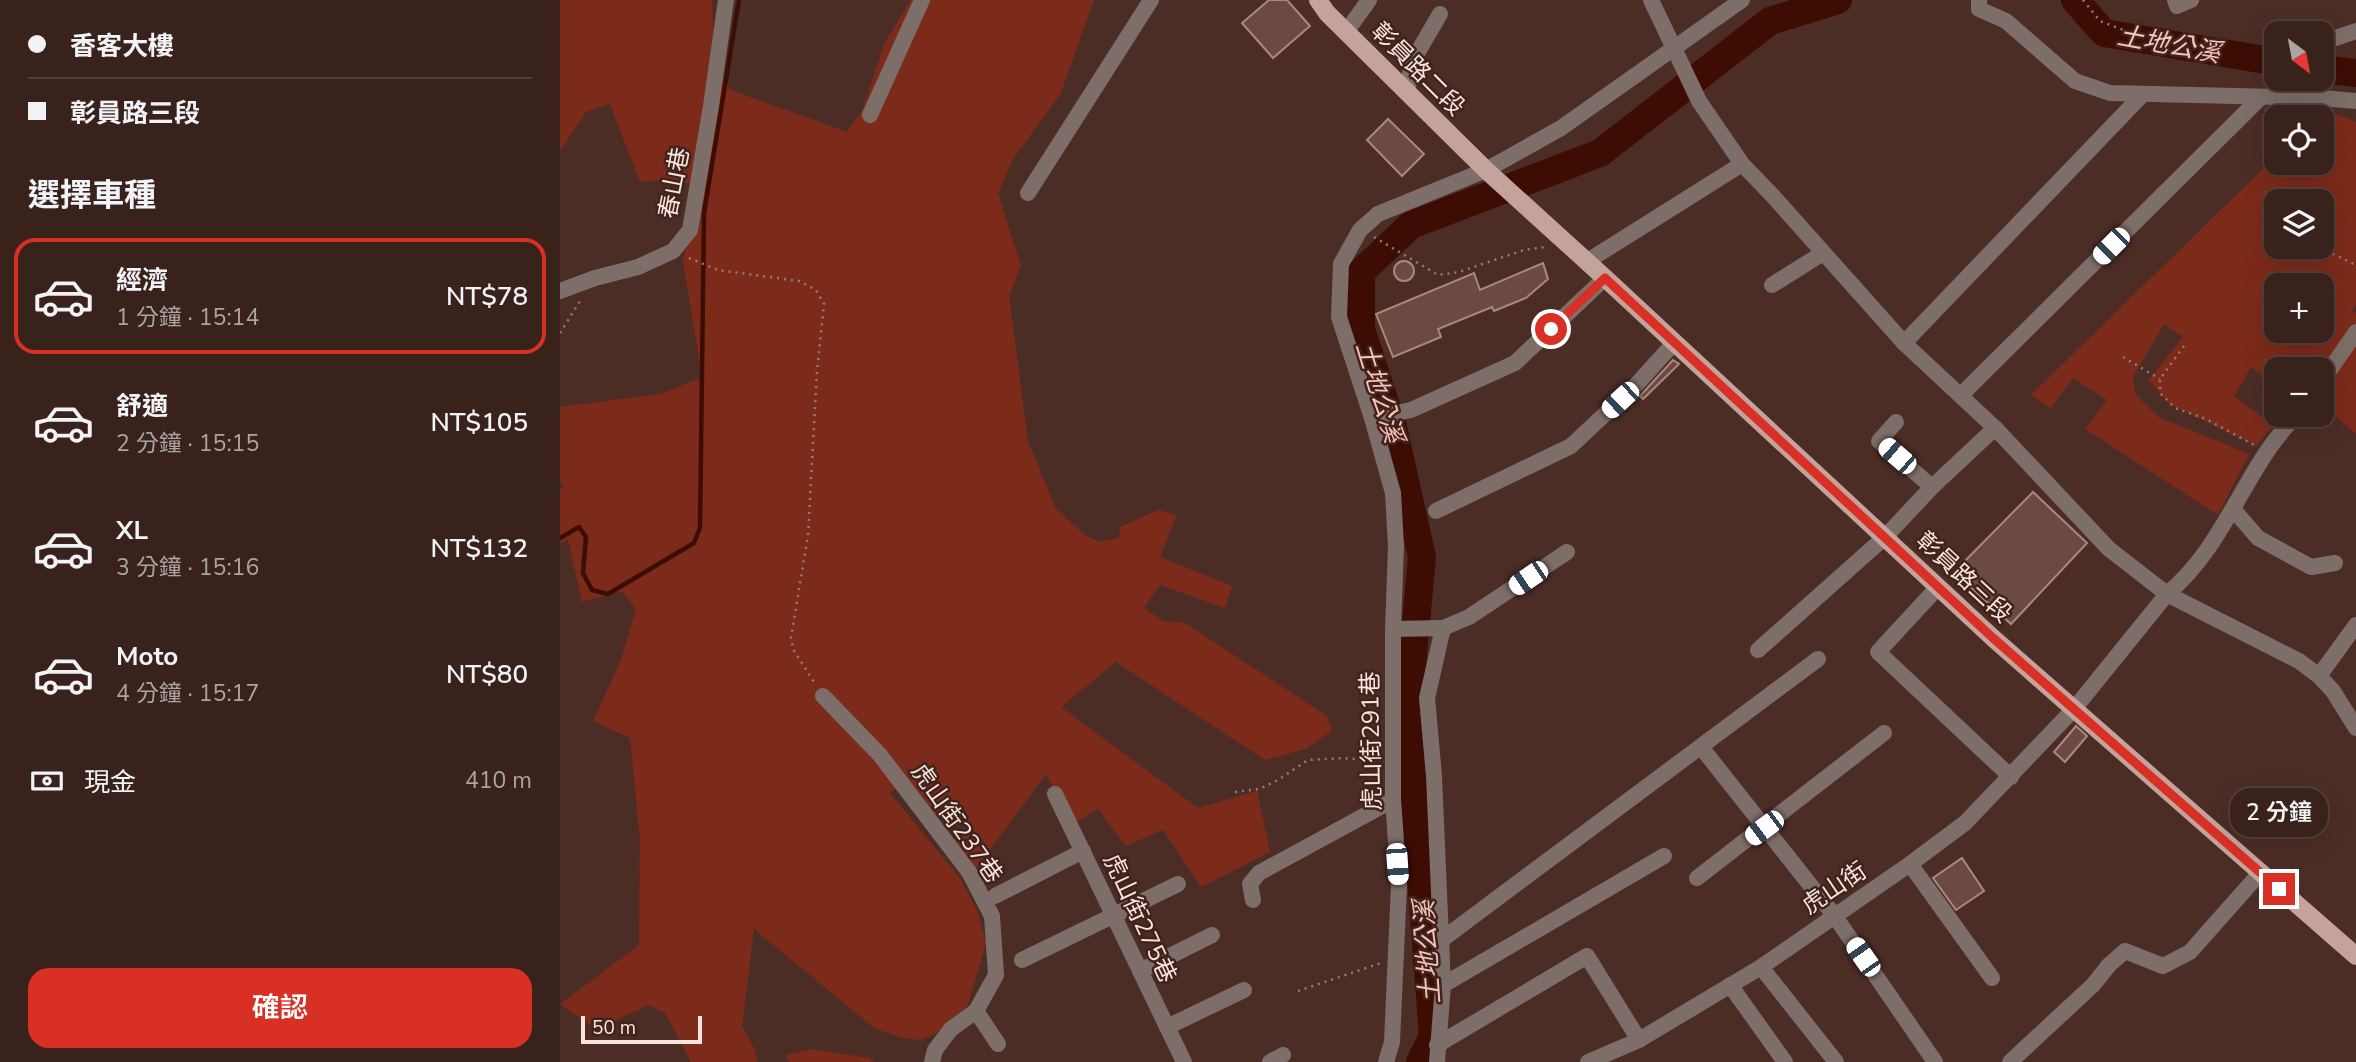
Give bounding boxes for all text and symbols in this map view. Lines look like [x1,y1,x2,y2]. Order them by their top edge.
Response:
street label: 彰員路二段 [1364,15,1472,123]
water label: 土地公溪 [2115,18,2227,71]
north arrow [2264,21,2334,91]
map controls [2264,21,2334,427]
text: 香客大樓 [70,29,174,64]
text: 彰員路三段 [70,96,200,131]
button: locate [2264,105,2334,175]
street label: 春山巷 [651,145,697,221]
text: 選擇車種 [28,174,156,217]
button: layers [2264,189,2334,259]
car [2089,224,2134,268]
text: 經濟 [116,263,168,298]
icon: car [32,265,95,328]
button: + [2264,273,2334,343]
text: NT$78 [446,279,528,314]
text: 1 分鐘 · 15:14 [116,302,259,333]
route start [1535,313,1567,345]
water label: 土地公溪 [1348,337,1413,451]
button: − [2264,357,2334,427]
car [1598,378,1643,422]
text: 舒適 [116,389,168,424]
icon: car [32,391,95,454]
text: NT$105 [430,405,528,440]
text: 2 分鐘 · 15:15 [116,428,259,459]
car [1875,434,1920,478]
text: XL [116,513,148,548]
icon: car [32,517,95,580]
street label: 彰員路三段 [1909,524,2019,630]
text: NT$132 [430,531,528,566]
text: 3 分鐘 · 15:16 [116,552,259,583]
car [1505,558,1552,598]
text: Moto [116,639,178,674]
icon: car [32,643,95,706]
text: NT$80 [446,657,528,692]
street label: 虎山街291巷 [1354,671,1388,811]
text: 4 分鐘 · 15:17 [116,678,259,709]
street label: 虎山街237巷 [904,757,1010,889]
icon: cash [28,762,66,800]
text: 現金 [84,765,136,800]
text: 410 m [465,765,532,796]
callout: 2 分鐘 [2230,788,2328,836]
text: 2 分鐘 [2246,797,2312,828]
car [1741,807,1788,849]
car [1386,842,1409,886]
street label: 虎山街275巷 [1096,848,1184,988]
street label: 虎山街 [1795,855,1873,921]
route end [2263,873,2295,905]
water label: 土地公溪 [1406,895,1449,1005]
car [1843,934,1884,980]
button: 確認 [28,968,532,1048]
scale bar [581,1013,702,1045]
text: 50 m [592,1015,636,1041]

